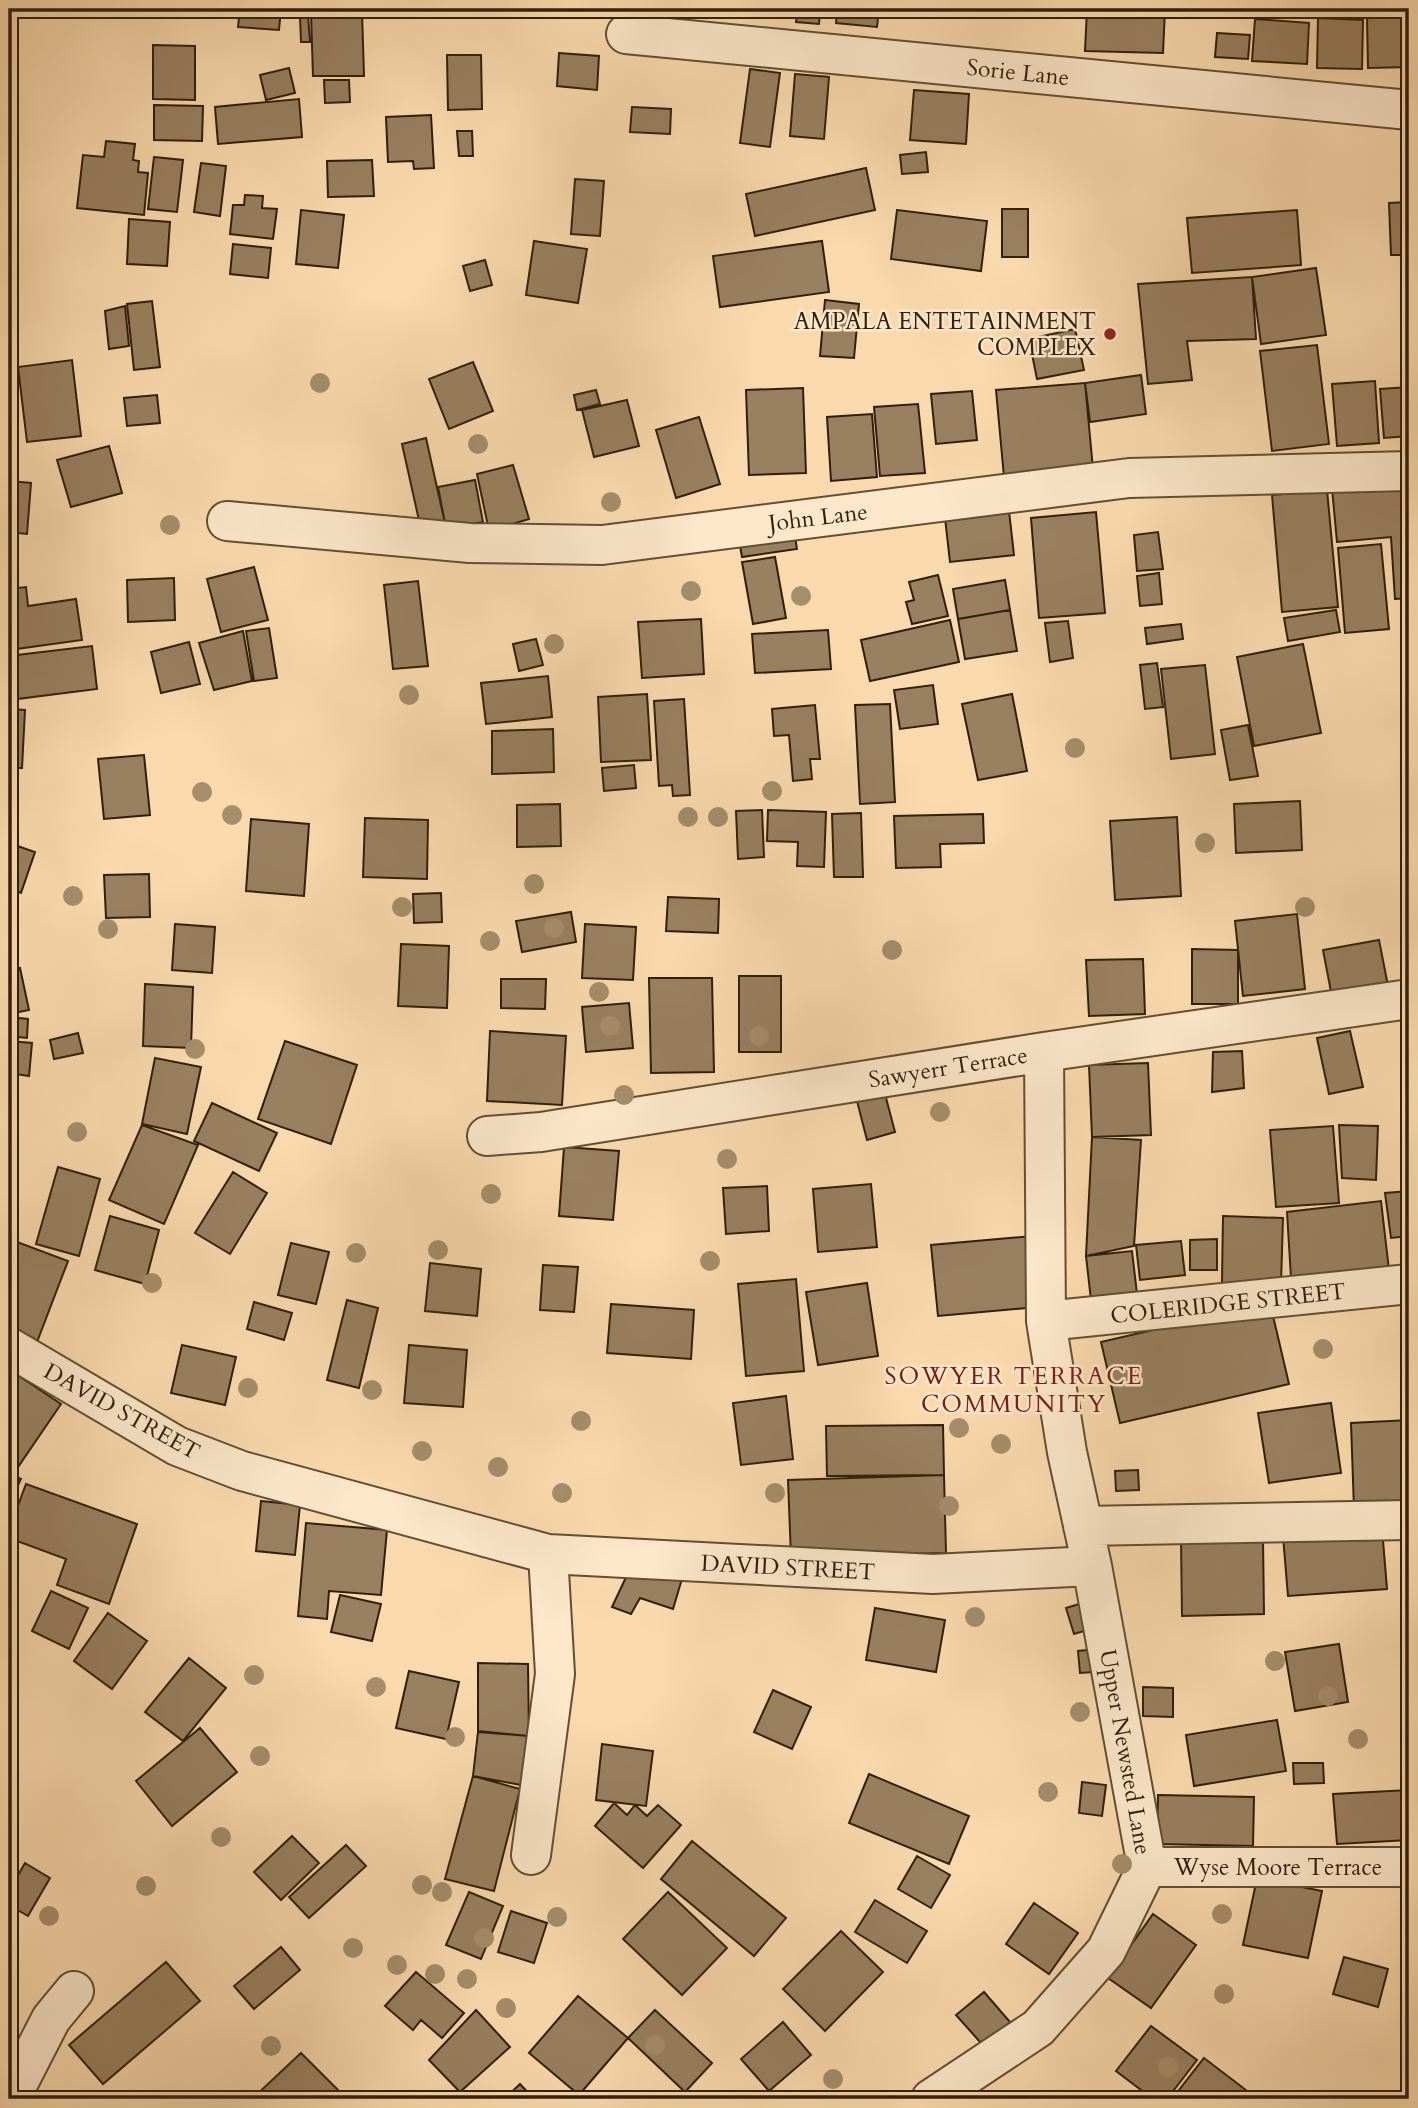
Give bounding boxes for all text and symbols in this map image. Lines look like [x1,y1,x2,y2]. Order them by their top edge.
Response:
street label: Sorie Lane [965,52,1071,93]
place label: AMPALA ENTETAINMENT COMPLEX [794,306,1097,363]
marker: AMPALA ENTETAINMENT COMPLEX [1102,326,1118,342]
street label: John Lane [764,496,869,539]
street label: Sawyerr Terrace [866,1040,1030,1095]
street label: COLERIDGE STREET [1109,1276,1347,1331]
street label: DAVID STREET [38,1356,206,1467]
district label: SOWYER TERRACE COMMUNITY [885,1360,1143,1421]
street label: DAVID STREET [700,1547,876,1588]
street label: Upper Newsted Lane [1092,1647,1159,1857]
street label: Wyse Moore Terrace [1173,1852,1382,1883]

